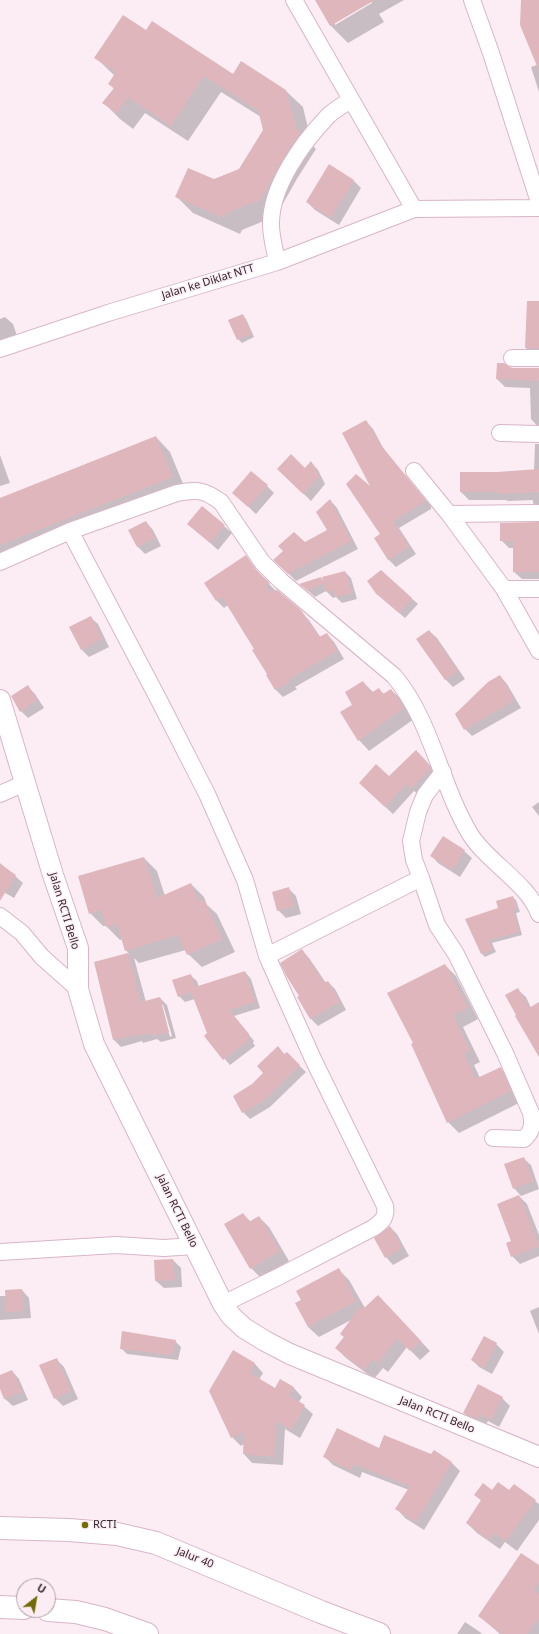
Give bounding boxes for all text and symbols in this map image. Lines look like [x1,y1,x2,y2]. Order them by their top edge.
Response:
street label: Jalan ke Diklat NTT [160,262,256,302]
street label: Jalan RCTI Bello [46,871,82,951]
street label: Jalan RCTI Bello [154,1172,200,1250]
street label: Jalan RCTI Bello [397,1394,477,1436]
place label: RCTI [93,1518,117,1532]
marker: RCTI [80,1520,90,1530]
street label: Jalur 40 [175,1545,215,1571]
north arrow [16,1578,56,1618]
text: U [34,1580,49,1597]

